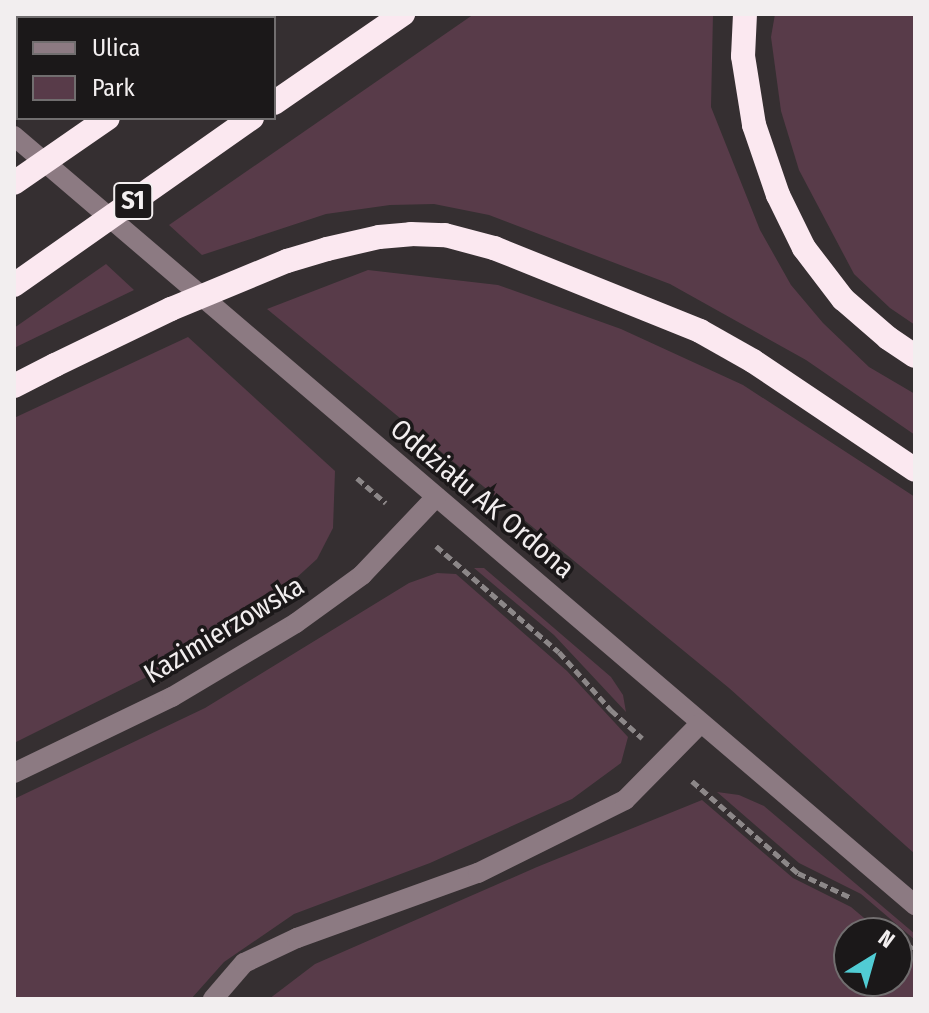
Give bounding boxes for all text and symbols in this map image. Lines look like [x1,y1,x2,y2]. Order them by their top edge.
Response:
legend [16,16,276,120]
text: Ulica [92,34,140,62]
text: Park [92,74,135,102]
road number: S1 [113,179,153,223]
street label: Oddziału AK Ordona [383,412,581,586]
street label: Kazimierzowska [138,569,310,691]
north arrow [833,917,913,997]
text: N [873,924,900,954]

